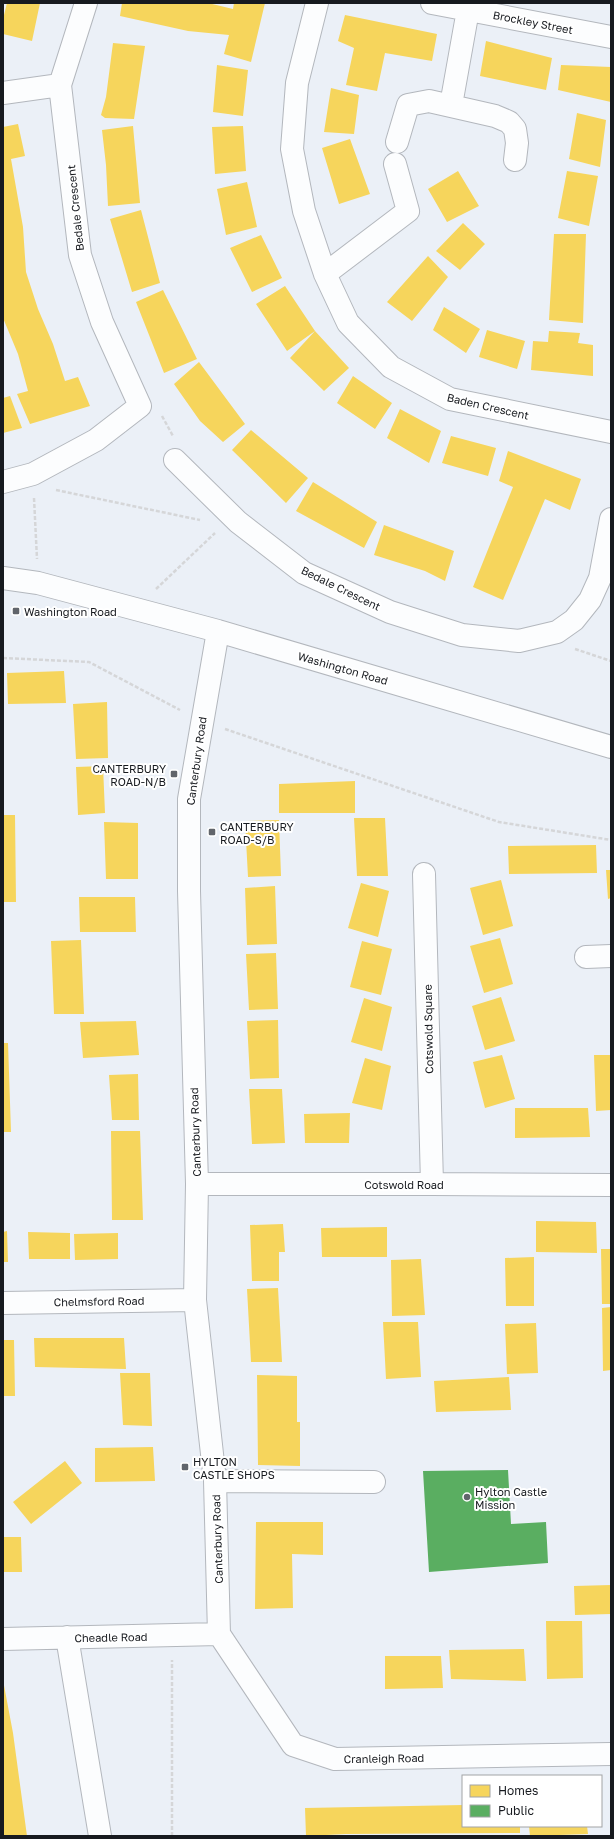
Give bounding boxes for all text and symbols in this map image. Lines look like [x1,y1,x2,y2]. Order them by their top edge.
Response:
street label: Brockley Street [492,8,574,36]
street label: Bedale Crescent [64,164,86,252]
street label: Baden Crescent [446,390,530,422]
street label: Bedale Crescent [299,563,383,613]
place label: Washington Road [24,605,117,618]
marker: Washington Road [11,606,21,616]
street label: Washington Road [297,649,389,687]
street label: Canterbury Road [183,716,209,806]
place label: CANTERBURY ROAD-N/B [92,762,166,788]
marker: CANTERBURY ROAD-N/B [169,769,179,779]
place label: CANTERBURY ROAD-S/B [220,820,294,846]
marker: CANTERBURY ROAD-S/B [207,827,217,837]
street label: Cotswold Square [421,984,435,1074]
street label: Canterbury Road [187,1087,203,1177]
street label: Cotswold Road [364,1178,444,1191]
street label: Chelmsford Road [53,1294,145,1308]
place label: HYLTON CASTLE SHOPS [193,1455,275,1481]
marker: HYLTON CASTLE SHOPS [180,1462,190,1472]
place label: Hylton Castle Mission [475,1485,547,1511]
marker: Hylton Castle Mission [462,1492,472,1502]
street label: Canterbury Road [209,1494,225,1584]
street label: Cheadle Road [74,1630,148,1644]
street label: Cranleigh Road [344,1751,424,1765]
legend [462,1775,602,1827]
text: Homes [498,1783,538,1798]
text: Public [498,1803,535,1818]

